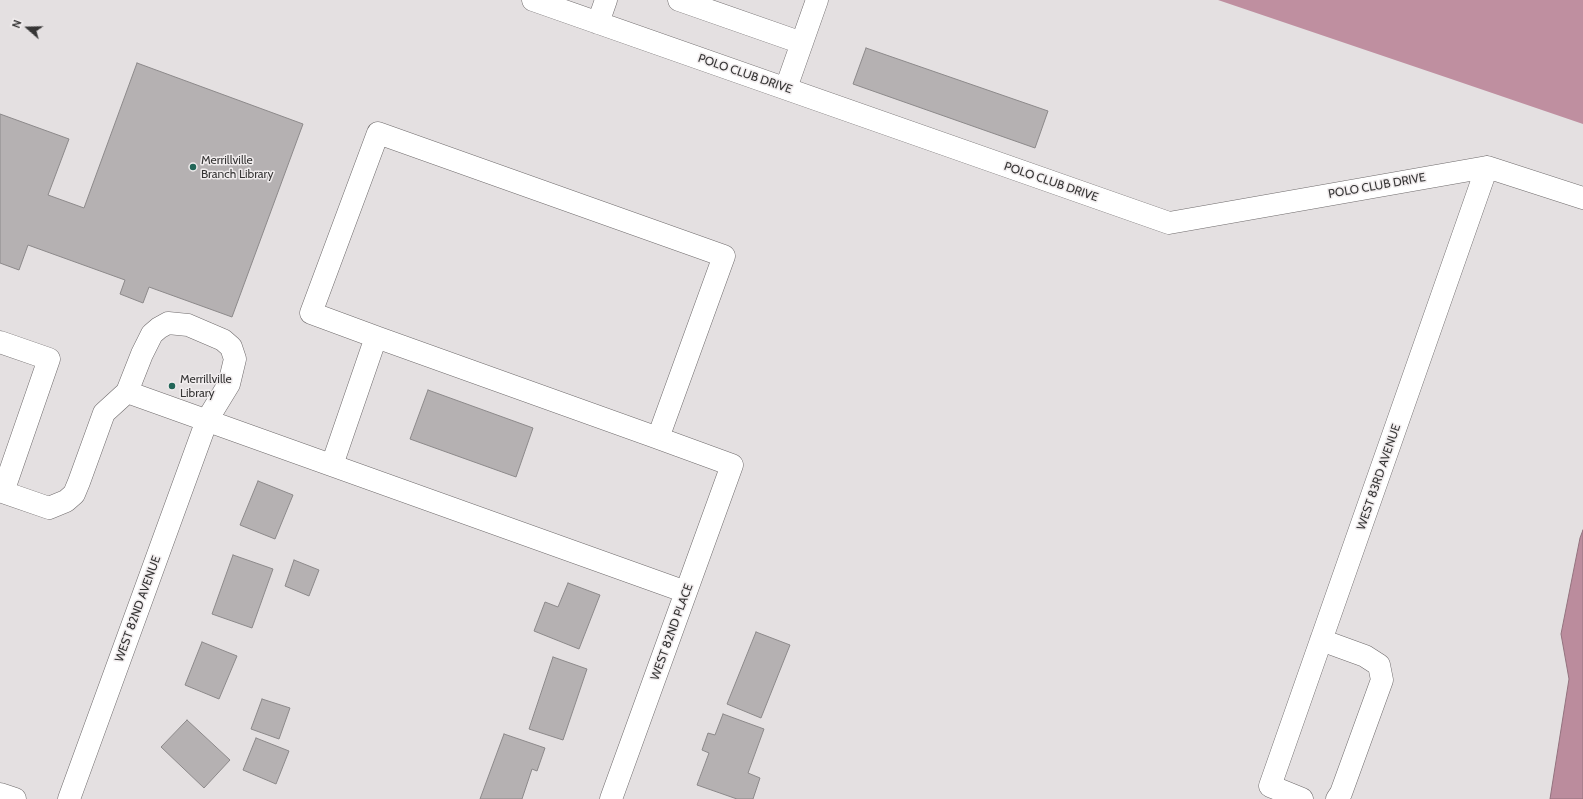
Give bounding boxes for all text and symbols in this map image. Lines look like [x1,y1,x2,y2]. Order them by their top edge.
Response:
north arrow [8,8,48,48]
text: N [9,18,25,30]
street label: POLO CLUB DRIVE [696,51,794,97]
place label: Merrillville Branch Library [201,153,273,181]
street label: POLO CLUB DRIVE [1002,159,1100,205]
marker: Merrillville Branch Library [188,162,198,172]
street label: POLO CLUB DRIVE [1327,170,1427,202]
place label: Merrillville Library [180,372,232,400]
marker: Merrillville Library [167,381,177,391]
street label: WEST 83RD AVENUE [1354,422,1404,532]
street label: WEST 82ND AVENUE [112,554,164,664]
street label: WEST 82ND PLACE [648,582,696,682]

